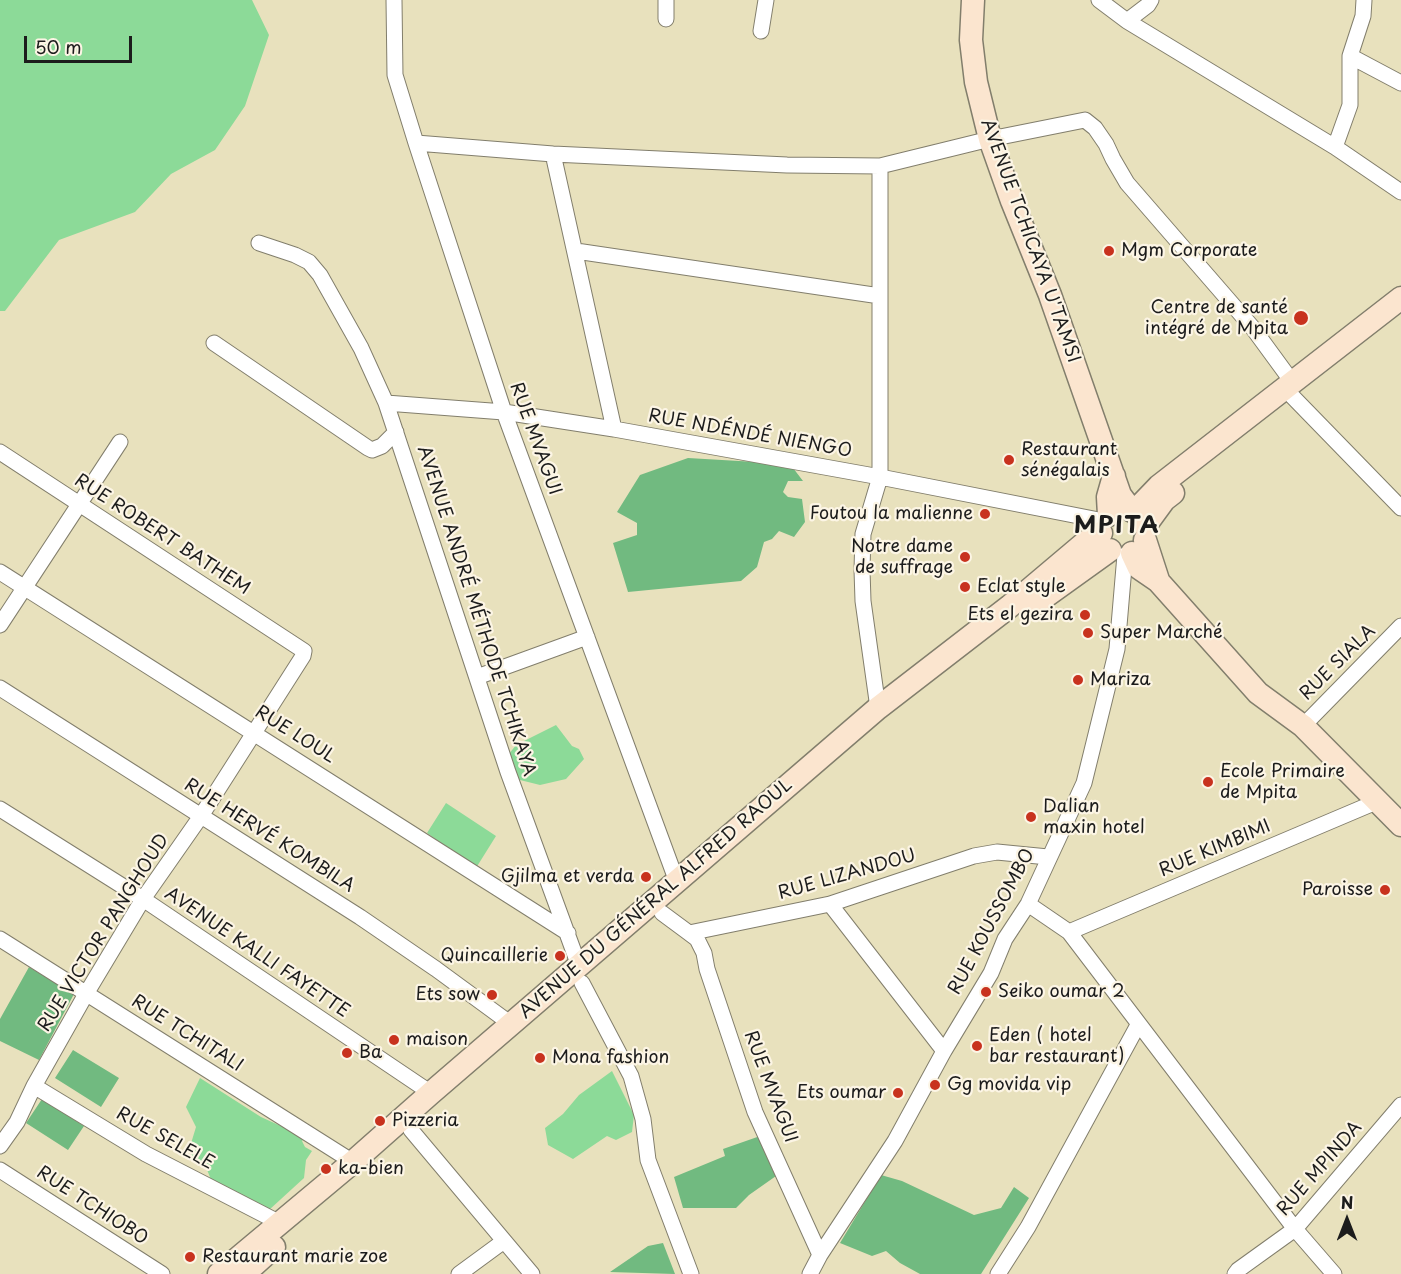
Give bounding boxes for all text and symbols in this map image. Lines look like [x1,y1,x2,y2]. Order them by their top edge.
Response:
scale bar [27,24,135,62]
text: 50 m [35,33,82,60]
street label: AVENUE TCHICAYA U'TAMSI [976,116,1084,366]
place label: Mgm Corporate [1121,240,1257,262]
marker: Mgm Corporate [1102,244,1116,258]
place label: Centre de santé intégré de Mpita [1145,297,1288,340]
marker: Centre de santé intégré de Mpita [1292,309,1310,327]
street label: RUE MVAGUI [505,380,565,498]
street label: RUE NDÉNDÉ NIENGO [647,405,853,463]
place label: Restaurant sénégalais [1021,439,1117,482]
street label: AVENUE ANDRÉ MÉTHODE TCHIKAYA [412,443,540,779]
marker: Restaurant sénégalais [1002,453,1016,467]
street label: RUE ROBERT BATHEM [70,470,254,600]
place label: Foutou la malienne [810,503,973,525]
marker: Foutou la malienne [978,507,992,521]
district label: MPITA [1075,512,1159,540]
place label: Notre dame de suffrage [851,536,953,578]
marker: Notre dame de suffrage [958,550,972,564]
place label: Eclat style [977,576,1066,598]
marker: Eclat style [958,580,972,594]
place label: Ets el gezira [967,604,1073,626]
marker: Ets el gezira [1078,608,1092,622]
street label: RUE SIALA [1296,621,1380,705]
place label: Super Marché [1100,622,1223,644]
marker: Super Marché [1081,626,1095,640]
place label: Mariza [1090,669,1151,691]
marker: Mariza [1071,673,1085,687]
street label: RUE LOUL [251,702,339,768]
place label: Ecole Primaire de Mpita [1220,761,1345,804]
street label: RUE HERVÉ KOMBILA [180,775,358,897]
street label: AVENUE DU GÉNÉRAL ALFRED RAOUL [515,775,797,1023]
marker: Ecole Primaire de Mpita [1201,775,1215,789]
place label: Dalian maxin hotel [1043,796,1145,838]
marker: Dalian maxin hotel [1024,810,1038,824]
street label: RUE KIMBIMI [1156,816,1274,882]
street label: RUE VICTOR PANGHOUD [34,830,174,1036]
street label: RUE LIZANDOU [776,845,918,905]
street label: RUE KOUSSOMBO [944,845,1040,999]
place label: Gjilma et verda [501,866,634,888]
marker: Gjilma et verda [639,870,653,884]
place label: Paroisse [1302,879,1373,901]
street label: AVENUE KALLI FAYETTE [161,883,353,1023]
marker: Paroisse [1378,883,1392,897]
place label: Quincaillerie [440,945,548,967]
marker: Quincaillerie [553,949,567,963]
place label: Seiko oumar 2 [998,981,1125,1003]
place label: Ets sow [416,984,480,1006]
marker: Seiko oumar 2 [979,985,993,999]
marker: Ets sow [485,988,499,1002]
street label: RUE TCHITALI [127,991,247,1077]
place label: Eden ( hotel bar restaurant) [989,1025,1124,1068]
street label: RUE MVAGUI [739,1028,801,1146]
place label: maison [406,1029,468,1051]
marker: maison [387,1033,401,1047]
marker: Eden ( hotel bar restaurant) [970,1039,984,1053]
place label: Ba [359,1042,382,1064]
marker: Ba [340,1046,354,1060]
place label: Mona fashion [552,1047,669,1069]
marker: Mona fashion [533,1051,547,1065]
place label: Gg movida vip [947,1074,1071,1096]
marker: Gg movida vip [928,1078,942,1092]
place label: Ets oumar [797,1082,886,1104]
marker: Ets oumar [891,1086,905,1100]
street label: RUE SELELE [112,1103,218,1175]
place label: Pizzeria [392,1110,459,1132]
marker: Pizzeria [373,1114,387,1128]
street label: RUE MPINDA [1273,1117,1367,1221]
place label: ka-bien [338,1158,404,1180]
street label: RUE TCHIOBO [32,1162,152,1250]
marker: ka-bien [319,1162,333,1176]
north arrow [1317,1190,1377,1250]
place label: Restaurant marie zoe [202,1246,388,1268]
marker: Restaurant marie zoe [183,1250,197,1264]

